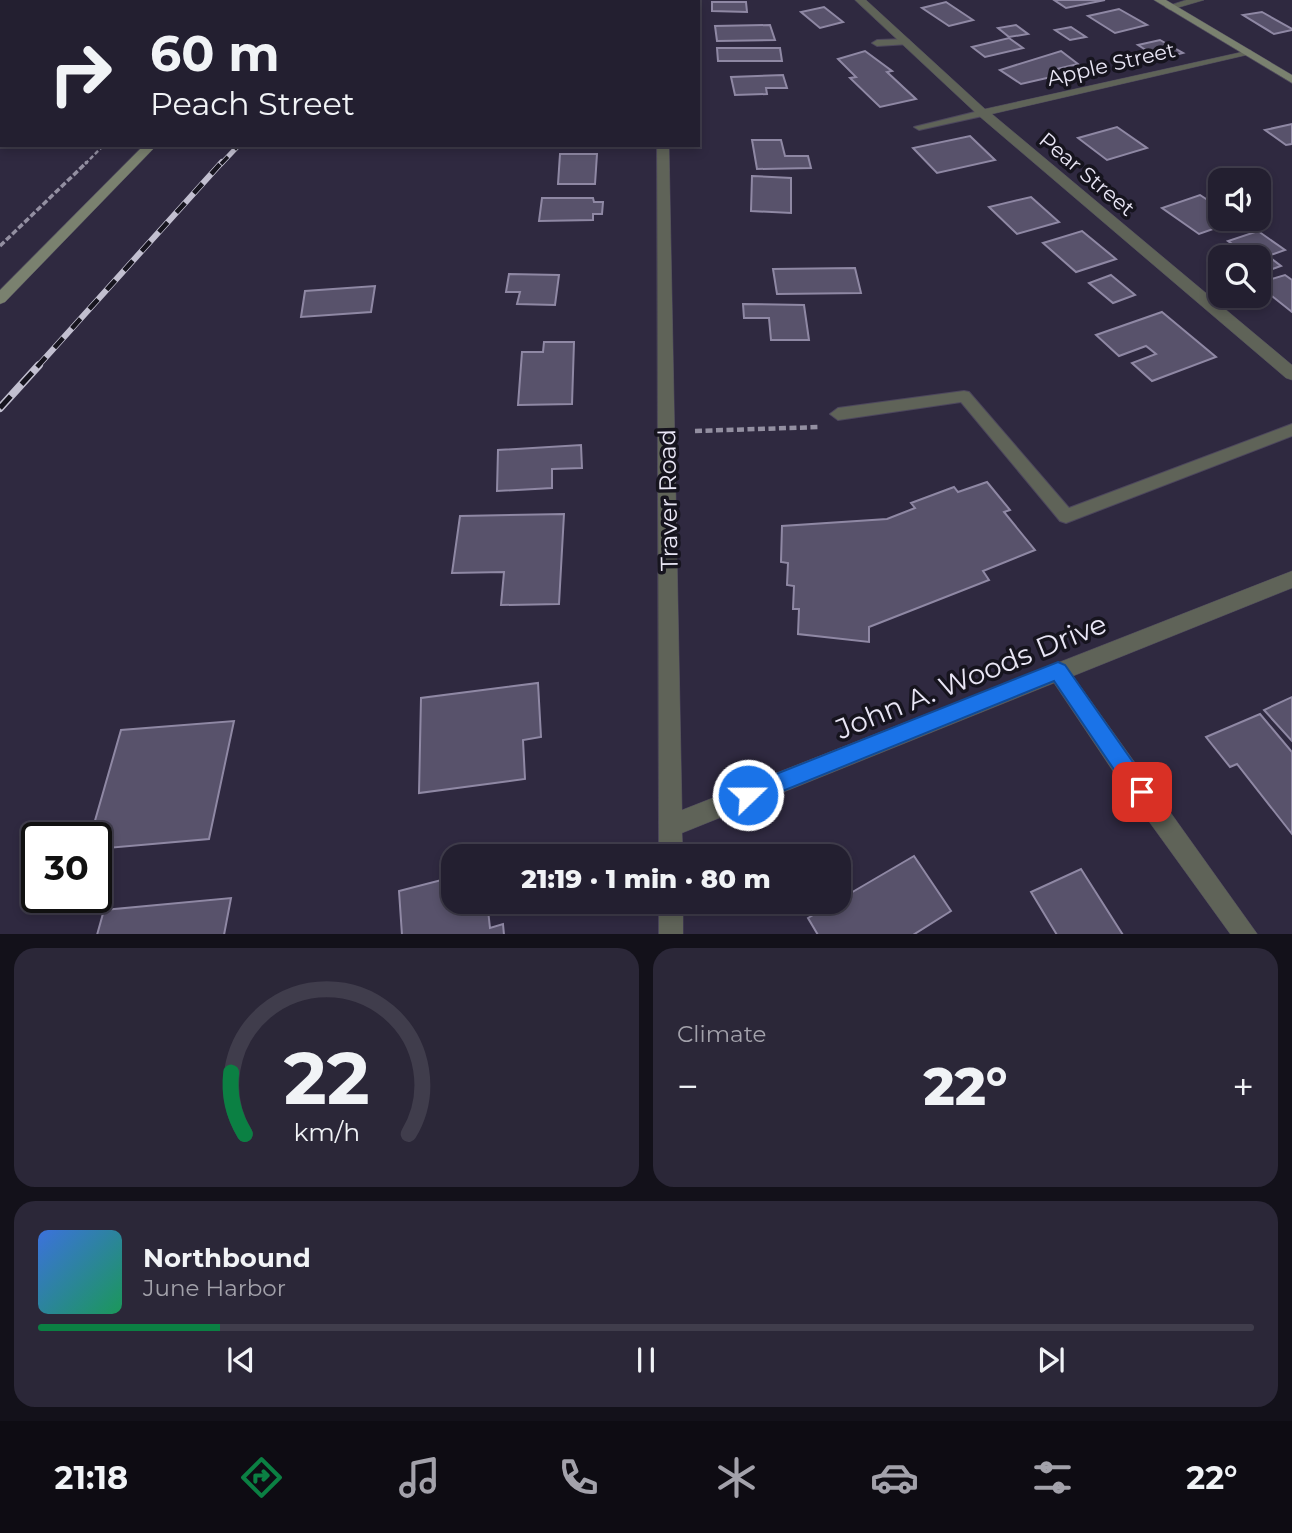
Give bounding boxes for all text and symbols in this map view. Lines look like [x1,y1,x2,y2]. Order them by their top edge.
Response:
text: 60 m [150,24,280,83]
icon: right [35,28,126,119]
street label: Apple Street [1044,37,1178,91]
text: Peach Street [150,84,355,123]
street label: Pear Street [1034,127,1140,221]
map controls [1208,168,1271,308]
button: sound [1208,168,1271,231]
button: search [1208,245,1271,308]
street label: Traver Road [652,429,684,571]
street label: John A. Woods Drive [830,606,1111,746]
position arrow [711,758,785,832]
pin [1112,762,1172,822]
icon: arrive [1123,773,1161,811]
speed limit sign: 30 [21,822,112,913]
text: 21:19 · 1 min · 80 m [521,863,771,895]
text: Climate [677,1020,766,1048]
text: 22 [284,1034,369,1122]
text: 22° [924,1055,1007,1118]
text: − [677,1063,699,1110]
text: + [1232,1063,1254,1110]
text: km/h [293,1116,360,1146]
text: Northbound [143,1242,311,1274]
text: June Harbor [143,1274,286,1302]
icon: previous [222,1341,260,1379]
icon: pause [627,1341,665,1379]
icon: next [1032,1341,1070,1379]
icon: directions [237,1453,286,1502]
icon: music [395,1453,444,1502]
icon: phone [554,1453,603,1502]
icon: climate [712,1453,761,1502]
icon: car [870,1453,919,1502]
icon: filters [1028,1453,1077,1502]
text: 21:18 [55,1458,128,1497]
text: 22° [1186,1458,1237,1497]

